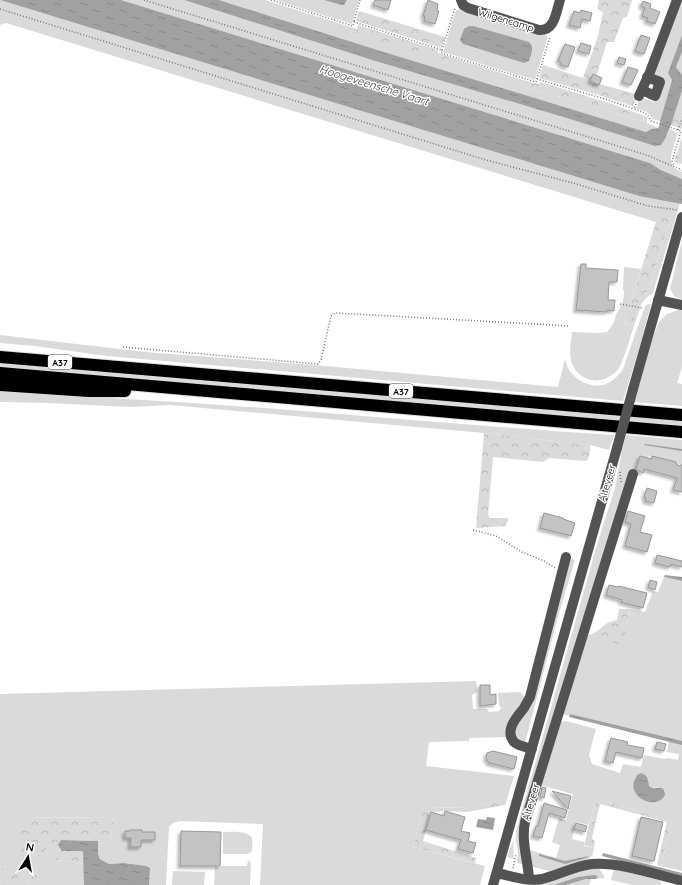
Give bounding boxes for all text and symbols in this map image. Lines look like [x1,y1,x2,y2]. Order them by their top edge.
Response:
street label: Wilgencamp [476,5,536,35]
water label: Hoogeveensche Vaart [318,62,432,109]
road number: A37 [48,355,72,369]
road number: A37 [389,384,413,398]
street label: Alteveer [596,463,619,503]
street label: Alteveer [520,782,543,822]
north arrow [8,837,48,877]
text: N [25,840,35,855]

